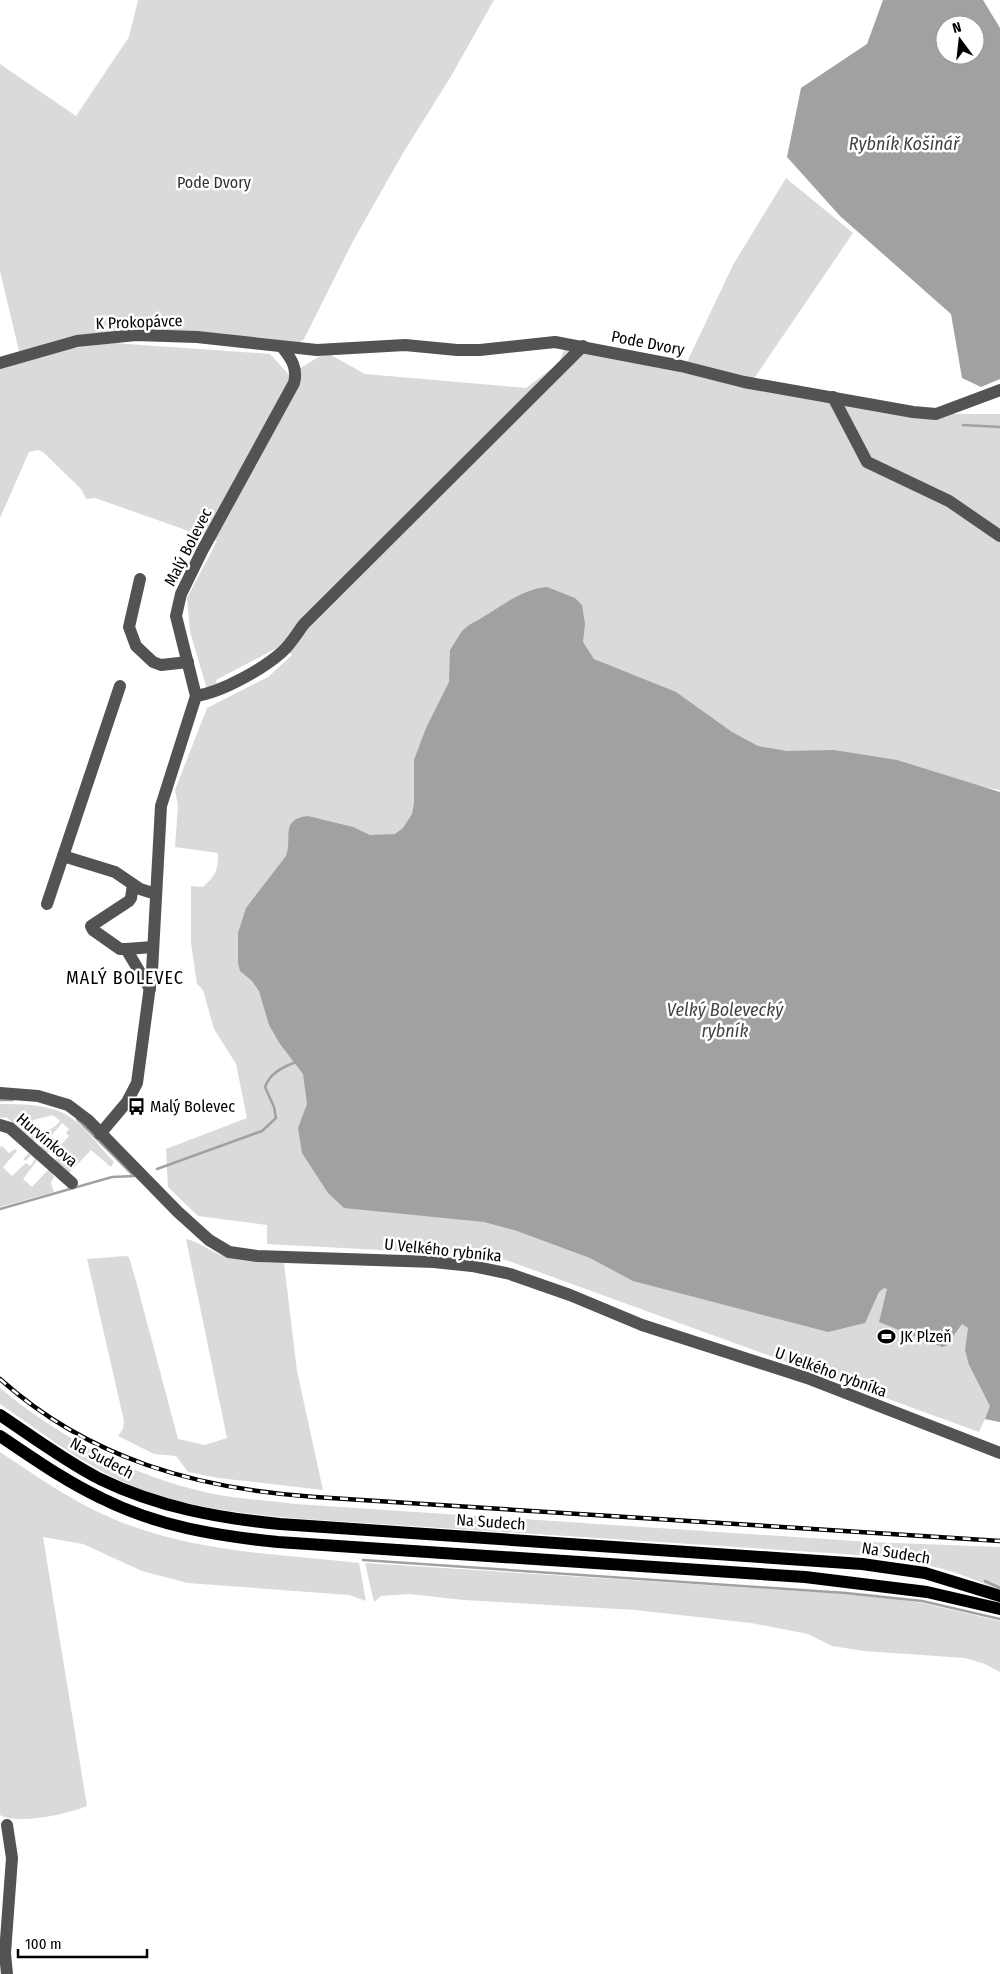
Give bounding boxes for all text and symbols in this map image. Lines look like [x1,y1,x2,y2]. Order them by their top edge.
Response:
north arrow [935,15,985,65]
text: N [951,19,963,37]
water label: Rybník Košinář [849,133,961,155]
park label: Pode Dvory [177,173,252,192]
street label: K Prokopávce [95,311,183,333]
street label: Pode Dvory [610,327,687,360]
street label: Malý Bolevec [160,505,216,589]
district label: MALÝ BOLEVEC [66,966,184,989]
water label: Velký Bolevecký rybník [667,999,784,1042]
bus stop icon: Malý Bolevec [126,1096,146,1116]
place label: Malý Bolevec [150,1097,235,1116]
street label: Hurvínkova [13,1109,81,1171]
street label: U Velkého rybníka [383,1234,503,1266]
sports icon: JK Plzeň [876,1326,896,1346]
place label: JK Plzeň [900,1327,952,1346]
street label: U Velkého rybníka [772,1343,890,1401]
street label: Na Sudech [67,1433,137,1483]
street label: Na Sudech [456,1510,526,1534]
street label: Na Sudech [860,1538,932,1568]
scale bar [18,1926,146,1958]
text: 100 m [25,1935,62,1953]

